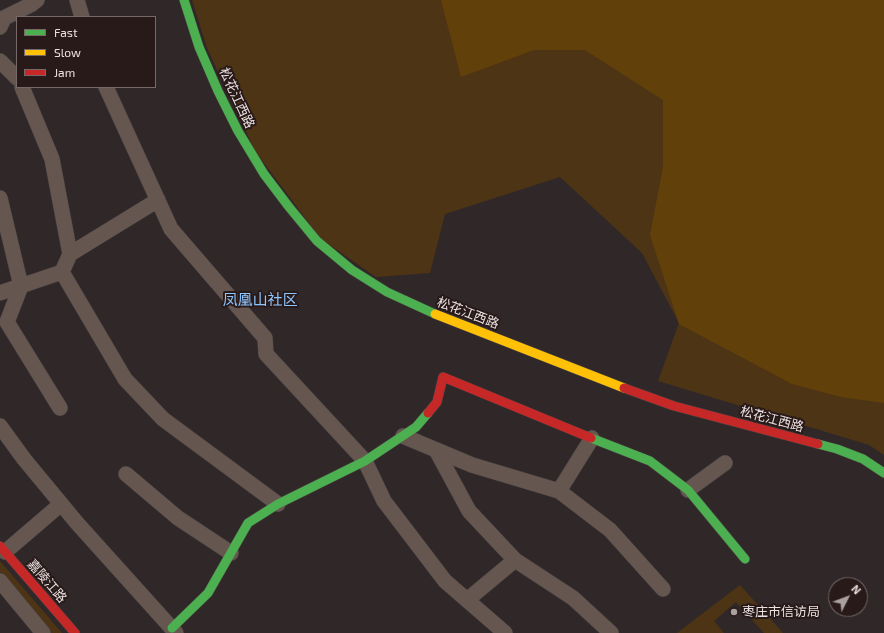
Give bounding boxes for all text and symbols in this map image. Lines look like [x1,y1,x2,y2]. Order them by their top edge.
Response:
legend [16,16,156,88]
text: Fast [54,25,77,39]
text: Slow [54,45,81,59]
text: Jam [54,65,75,79]
street label: 松花江西路 [216,65,258,131]
district label: 凤凰山社区 [223,291,297,309]
street label: 松花江西路 [435,294,501,332]
street label: 松花江西路 [739,403,805,435]
street label: 嘉陵江路 [24,556,70,606]
north arrow [828,577,868,617]
text: N [849,582,864,597]
place label: 枣庄市信访局 [742,604,820,620]
marker: 枣庄市信访局 [729,607,739,617]

